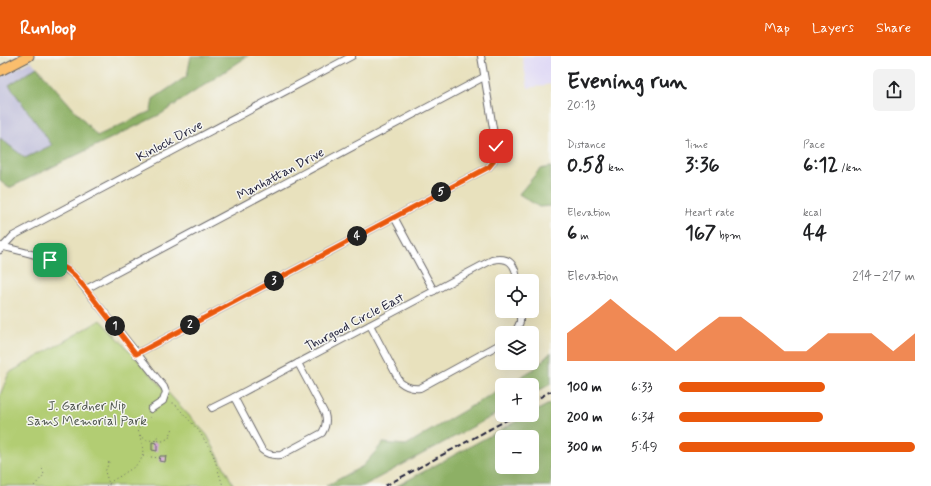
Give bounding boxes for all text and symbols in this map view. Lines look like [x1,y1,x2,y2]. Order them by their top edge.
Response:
text: Runloop [20,16,77,41]
text: Map [764,19,790,37]
text: Layers [812,19,854,37]
text: Share [876,19,911,37]
text: Evening run [567,68,687,96]
button: share [873,69,915,111]
text: 20:13 [567,97,596,114]
street label: Kinlock Drive [134,117,206,166]
pin [479,129,513,163]
icon: check [485,135,507,157]
text: Distance [567,138,606,152]
text: Time [685,138,708,152]
text: Pace [803,138,825,152]
street label: Manhattan Drive [234,144,327,204]
text: 0.58 [567,152,605,179]
text: 3:36 [685,152,719,179]
text: 6:12 [803,152,838,179]
text: km [605,161,624,175]
text: /km [838,161,862,175]
pin: 5 [431,182,451,202]
text: 5 [438,185,444,199]
text: Elevation [567,206,610,220]
text: Heart rate [685,206,734,220]
text: kcal [803,206,821,220]
text: 6 [567,220,577,247]
text: 167 [685,220,716,247]
text: 44 [803,220,827,247]
pin: 4 [347,226,367,246]
text: 4 [354,229,360,243]
text: m [577,229,589,243]
text: bpm [716,229,741,243]
pin [33,243,67,277]
icon: arrive [39,249,61,271]
text: Elevation [567,268,618,285]
text: 214–217 m [852,268,915,285]
pin: 3 [264,271,284,291]
text: 3 [272,274,276,288]
map controls [495,274,539,474]
button: locate [495,274,539,318]
street label: Thurgood Circle East [302,289,407,356]
pin: 2 [180,315,200,335]
pin: 1 [105,316,125,336]
text: 2 [187,318,193,332]
text: 1 [113,319,117,333]
button: layers [495,326,539,370]
button: + [495,378,539,422]
text: 100 m [567,379,602,396]
text: 6:33 [631,379,653,396]
park label: J. Gardner Nip Sams Memorial Park [27,398,147,430]
text: 200 m [567,409,602,426]
text: 6:34 [631,409,655,426]
button: − [495,430,539,474]
text: 300 m [567,439,602,456]
text: 5:49 [631,439,658,456]

